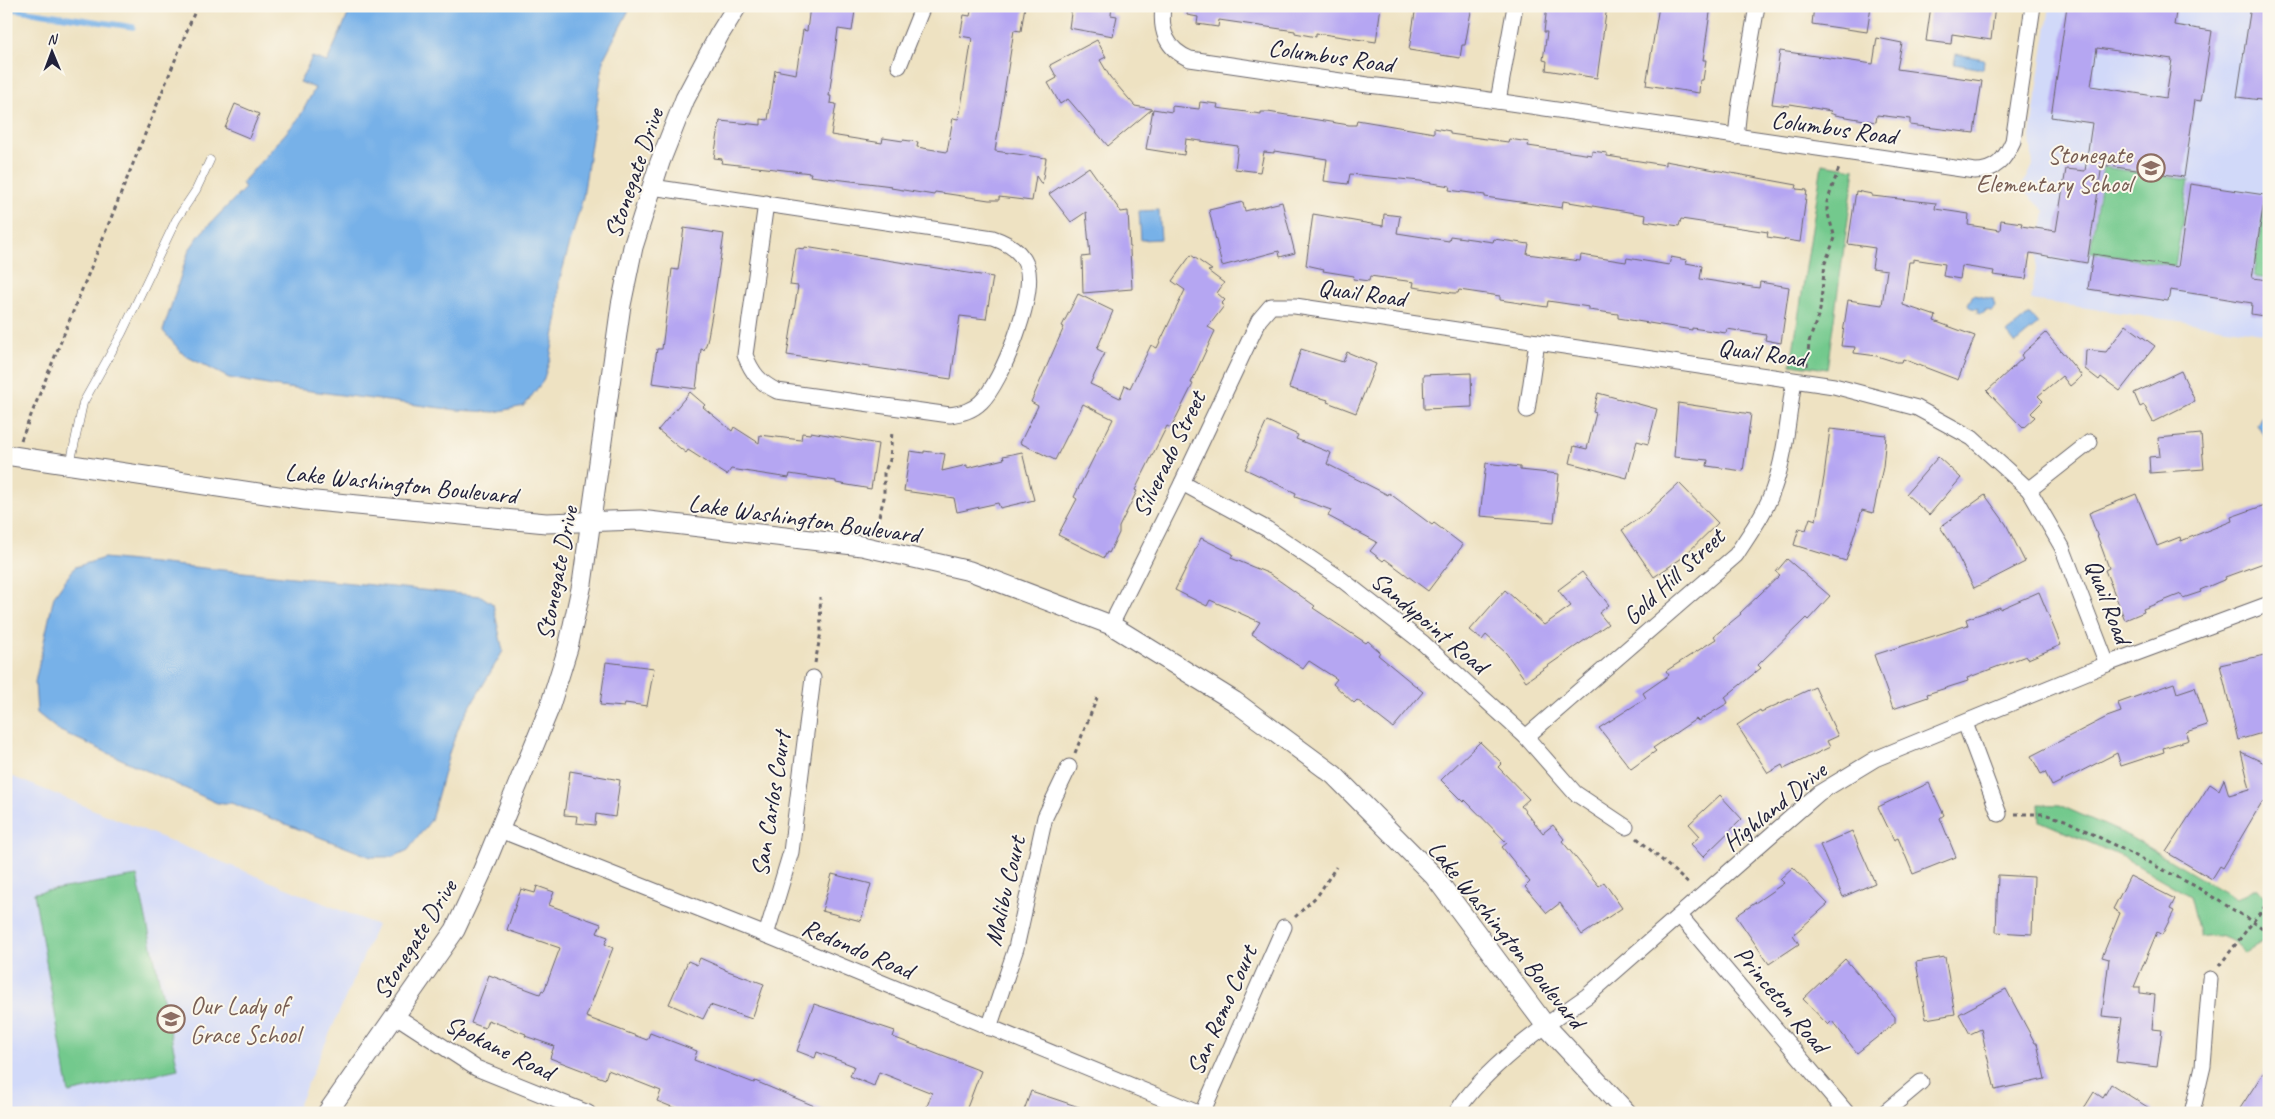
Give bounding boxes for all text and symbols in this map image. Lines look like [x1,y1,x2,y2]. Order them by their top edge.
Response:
north arrow [28,28,78,78]
text: N [47,31,59,48]
street label: Columbus Road [1266,31,1400,81]
street label: Stonegate Drive [597,102,672,242]
street label: Columbus Road [1769,103,1903,153]
place label: Stonegate Elementary School [1976,139,2137,200]
school or university icon: Stonegate Elementary School [2136,153,2166,183]
street label: Quail Road [1316,271,1412,316]
street label: Quail Road [1716,331,1812,376]
street label: Silverado Street [1125,384,1214,523]
street label: Lake Washington Boulevard [283,456,523,513]
street label: Lake Washington Boulevard [686,487,926,552]
street label: Stonegate Drive [528,502,586,643]
street label: Gold Hill Street [1616,520,1733,632]
street label: Quail Road [2077,555,2140,652]
street label: Sandypoint Road [1364,565,1498,684]
street label: San Carlos Court [744,726,799,879]
street label: Highland Drive [1716,754,1835,859]
street label: Malibu Court [977,831,1034,949]
street label: Lake Washington Boulevard [1420,834,1595,1038]
street label: Stonegate Drive [365,872,465,1005]
street label: Redondo Road [797,911,922,988]
street label: San Remo Court [1179,938,1266,1080]
street label: Princeton Road [1727,939,1837,1062]
place label: Our Lady of Grace School [190,990,305,1051]
school or university icon: Our Lady of Grace School [156,1004,186,1034]
street label: Spokane Road [440,1008,563,1090]

